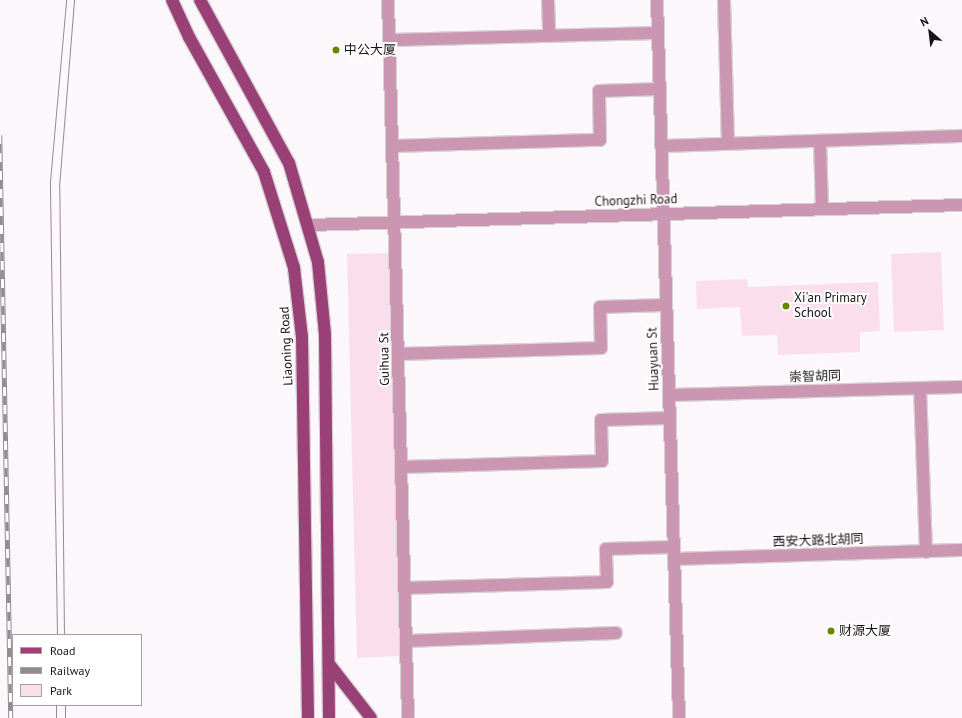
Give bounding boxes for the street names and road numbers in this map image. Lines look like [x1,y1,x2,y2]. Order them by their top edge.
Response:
street label: Chongzhi Road [594,192,678,210]
street label: Liaoning Road [277,306,297,386]
street label: Huayuan St [645,327,663,391]
street label: Guihua St [377,332,393,386]
street label: 崇智胡同 [789,368,841,386]
street label: 西安大路北胡同 [772,532,864,550]

